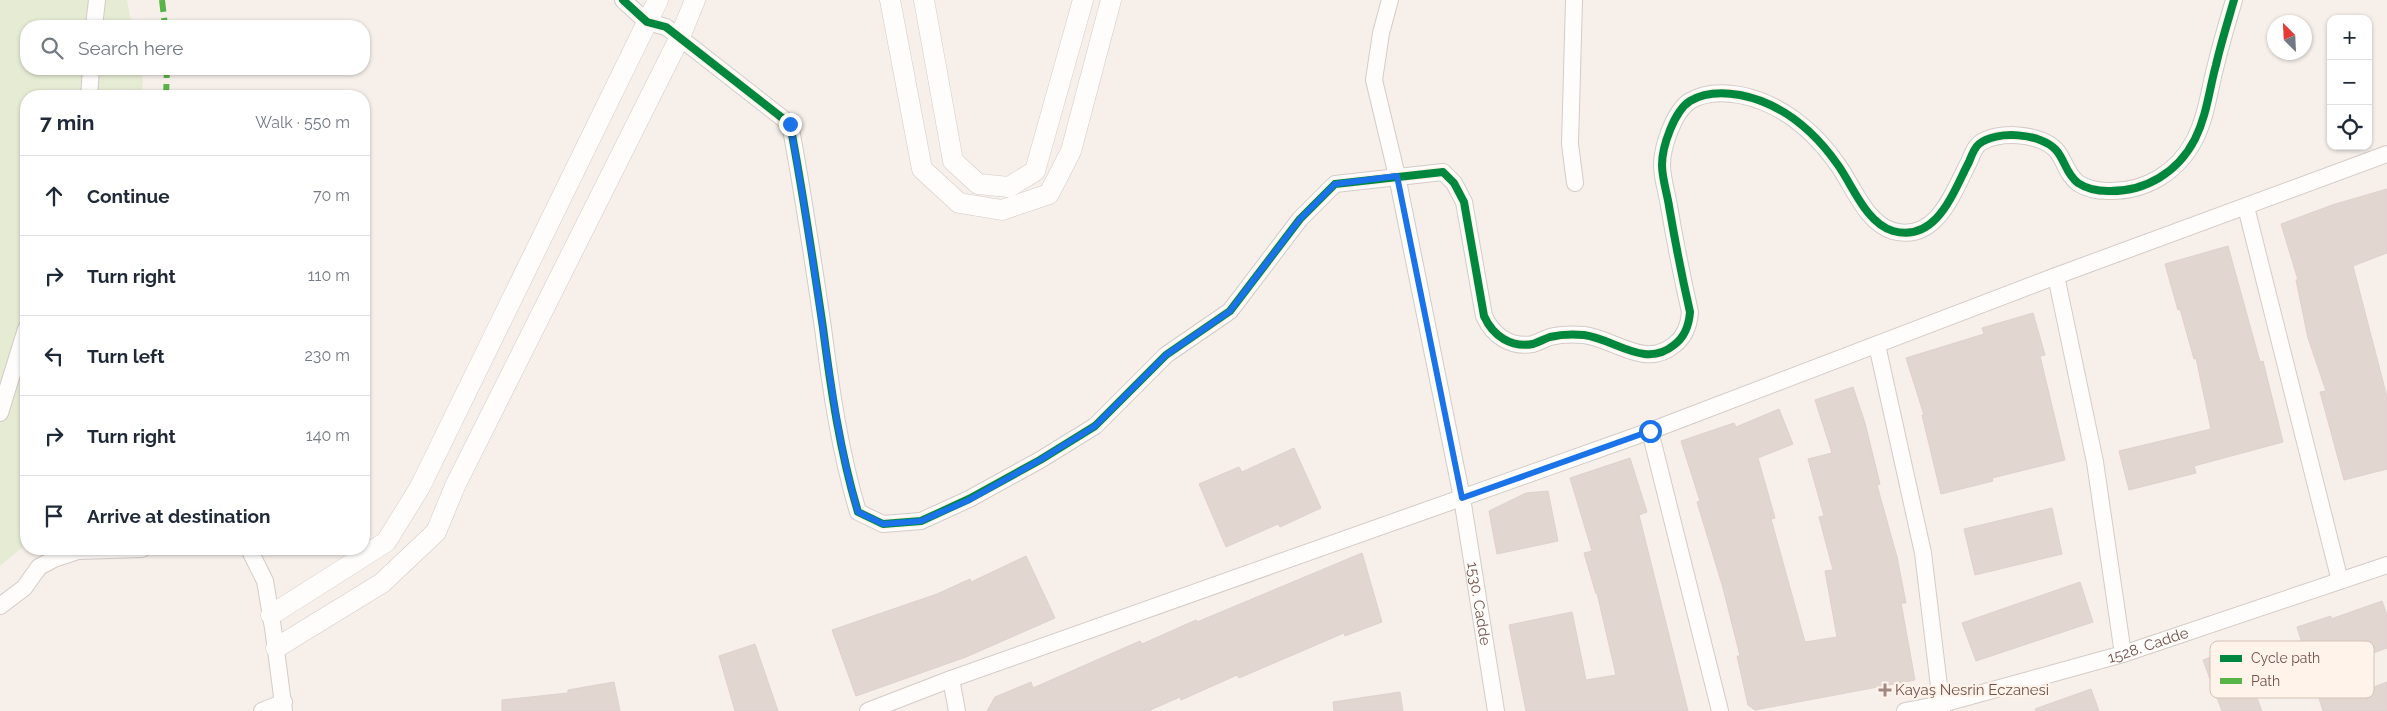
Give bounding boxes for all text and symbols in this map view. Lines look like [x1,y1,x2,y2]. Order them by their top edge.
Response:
north arrow [2267,15,2312,60]
map controls [2327,15,2372,150]
button: + [2327,15,2372,60]
search box [20,20,370,75]
icon: search [38,34,66,62]
text: Search here [78,37,184,59]
button: − [2327,60,2372,105]
button: locate [2327,105,2372,150]
text: 7 min [40,110,94,135]
text: Walk · 550 m [255,113,350,132]
route end [779,113,802,136]
icon: ahead [40,182,68,210]
text: Continue [87,185,170,207]
text: 70 m [313,186,350,205]
icon: right [40,262,68,290]
text: Turn right [87,265,176,287]
text: 110 m [308,266,350,285]
icon: left [40,342,68,370]
text: Turn left [87,345,164,367]
text: 230 m [305,346,350,365]
route start [1639,420,1662,443]
icon: right [40,422,68,450]
text: Turn right [87,425,176,447]
text: 140 m [306,426,350,445]
icon: arrive [40,502,68,530]
text: Arrive at destination [87,505,271,527]
street label: 1530. Cadde [1463,561,1494,647]
street label: 1528. Cadde [2106,624,2191,667]
legend [2210,641,2374,698]
text: Cycle path [2251,650,2320,666]
text: Path [2251,673,2280,689]
place label: Kayaş Nesrin Eczanesi [1895,681,2049,699]
marker: Kayaş Nesrin Eczanesi [1879,684,1891,696]

